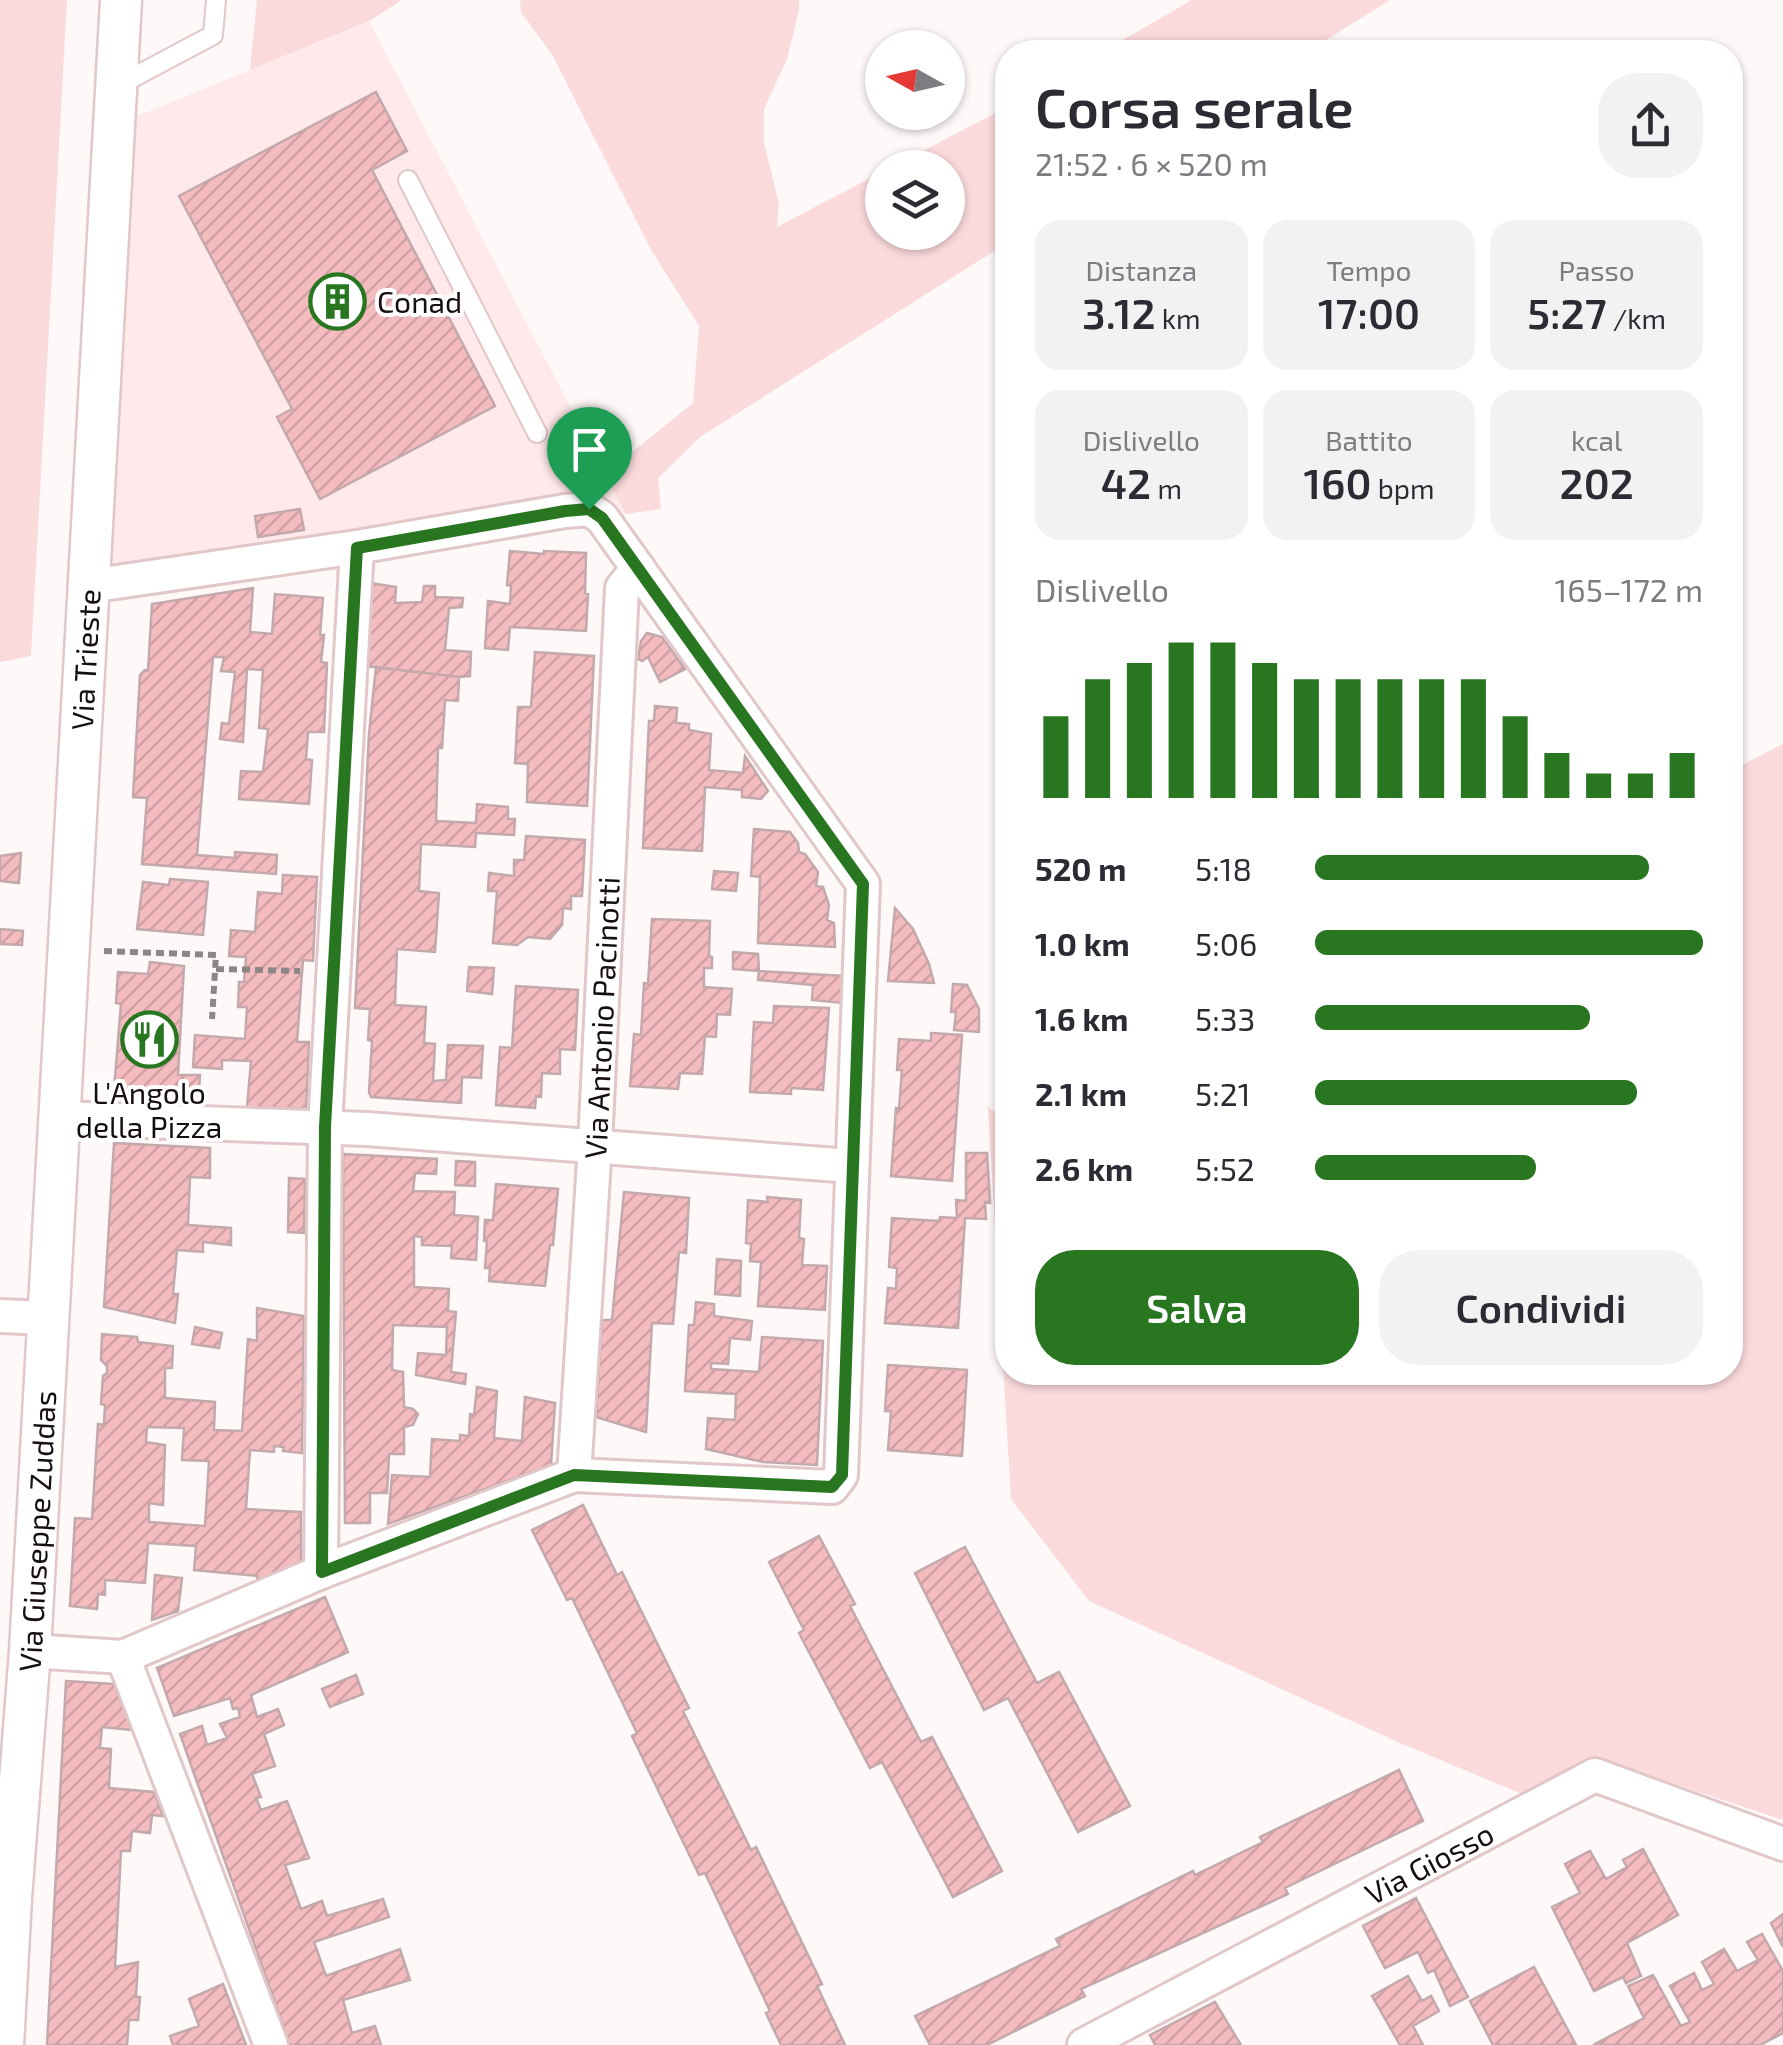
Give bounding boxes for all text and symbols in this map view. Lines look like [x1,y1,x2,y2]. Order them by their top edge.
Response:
north arrow [865,30,965,130]
map controls [865,30,965,250]
text: Corsa serale [1035,73,1354,139]
button: share [1598,73,1703,178]
text: 21:52 · 6 × 520 m [1035,144,1268,182]
button: layers [865,150,965,250]
text: Distanza [1085,253,1197,287]
text: Tempo [1327,253,1411,287]
text: Passo [1559,253,1635,287]
building icon: Conad [308,271,368,331]
place label: Conad [377,283,462,319]
text: 3.12 [1082,287,1156,337]
text: 17:00 [1318,287,1420,337]
text: 5:27 [1527,287,1607,337]
text: km [1156,301,1201,335]
text: /km [1607,301,1666,335]
pin [547,407,632,510]
icon: arrive [562,422,617,477]
text: Dislivello [1083,423,1200,457]
text: Battito [1325,423,1413,457]
text: kcal [1571,423,1622,457]
text: 42 [1101,457,1151,507]
text: 160 [1304,457,1372,507]
text: 202 [1560,457,1634,507]
text: m [1151,471,1182,505]
text: bpm [1372,471,1434,505]
text: Dislivello [1035,570,1169,608]
text: 165–172 m [1555,570,1703,608]
street label: Via Trieste [63,588,107,731]
text: 520 m [1035,849,1127,887]
text: 5:18 [1195,849,1252,887]
street label: Via Antonio Pacinotti [576,876,626,1160]
text: 1.0 km [1035,924,1130,962]
text: 5:06 [1195,924,1257,962]
text: 1.6 km [1035,999,1129,1037]
text: 5:33 [1195,999,1255,1037]
restaurant icon: L'Angolo della Pizza [119,1009,179,1069]
place label: L'Angolo della Pizza [76,1074,222,1144]
text: 2.1 km [1035,1074,1127,1112]
text: 5:21 [1195,1074,1250,1112]
text: 2.6 km [1035,1149,1133,1187]
text: 5:52 [1195,1149,1255,1187]
button: Salva [1035,1250,1359,1365]
button: Condividi [1379,1250,1703,1365]
street label: Via Giuseppe Zuddas [10,1390,62,1673]
street label: Via Giosso [1359,1814,1499,1911]

